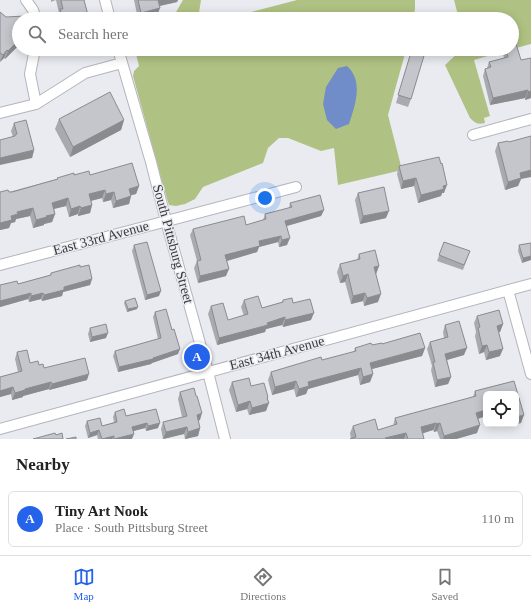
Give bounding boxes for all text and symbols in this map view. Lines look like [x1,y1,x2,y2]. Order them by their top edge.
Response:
search box [12,12,519,56]
icon: search [26,23,48,45]
text: Search here [58,26,128,42]
street label: South Pittsburg Street [150,183,196,305]
your location [255,188,275,208]
street label: East 33rd Avenue [51,218,151,258]
street label: East 34th Avenue [228,333,326,373]
pin: A [184,342,210,372]
map controls [483,391,519,427]
button: locate [483,391,519,427]
text: Nearby [16,455,70,474]
text: Tiny Art Nook [55,503,148,519]
text: A [25,511,35,526]
text: 110 m [482,511,514,526]
text: Place · South Pittsburg Street [55,520,208,535]
tab: Map [73,566,95,602]
tab: Directions [240,566,286,602]
tab: Saved [431,566,458,602]

